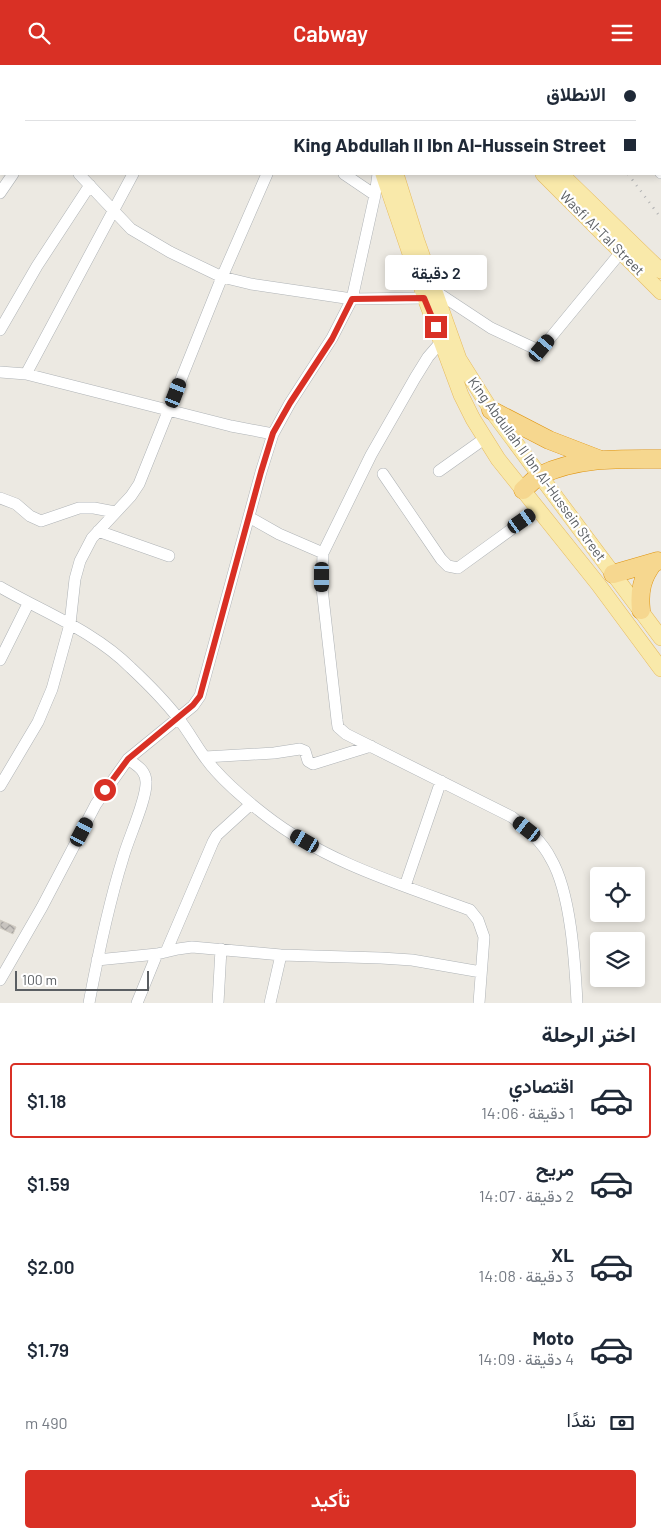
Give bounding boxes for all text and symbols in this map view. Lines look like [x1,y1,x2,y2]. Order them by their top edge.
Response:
icon: search [25,19,53,47]
icon: menu [608,19,636,47]
text: Cabway [293,20,368,46]
text: الانطلاق [546,82,606,105]
text: King Abdullah II Ibn Al-Hussein Street [294,133,606,156]
street label: Wasfi Al-Tal Street [557,187,648,278]
callout: 2 دقيقة [385,255,487,289]
text: 2 دقيقة [411,263,461,282]
route end [425,316,447,338]
car [526,332,557,364]
street label: King Abdullah II Ibn Al-Hussein Street [465,373,610,564]
car [163,376,188,410]
car [505,506,538,536]
car [314,562,329,592]
route start [94,779,116,801]
car [510,814,543,844]
car [68,815,95,849]
car [288,827,321,855]
map controls [590,867,645,987]
button: locate [590,867,645,922]
button: layers [590,932,645,987]
scale bar [15,968,149,991]
text: 100 m [22,971,57,988]
text: اختر الرحلة [541,1020,636,1046]
text: اقتصادي [509,1074,574,1097]
icon: car [589,1078,634,1123]
text: $1.18 [27,1089,67,1112]
text: 1 دقيقة · 14:06 [481,1103,574,1122]
text: مريح [536,1157,574,1180]
icon: car [589,1161,634,1206]
text: $1.59 [27,1172,70,1195]
text: 2 دقيقة · 14:07 [479,1186,574,1205]
text: XL [551,1243,574,1266]
icon: car [589,1244,634,1289]
text: $2.00 [27,1255,74,1278]
text: 3 دقيقة · 14:08 [479,1266,574,1285]
text: Moto [532,1326,574,1349]
icon: car [589,1327,634,1372]
text: $1.79 [27,1338,69,1361]
text: 4 دقيقة · 14:09 [478,1349,574,1368]
text: نقدًا [567,1408,596,1431]
icon: cash [608,1409,636,1437]
text: 490 m [25,1413,68,1432]
button: تأكيد [25,1470,636,1528]

